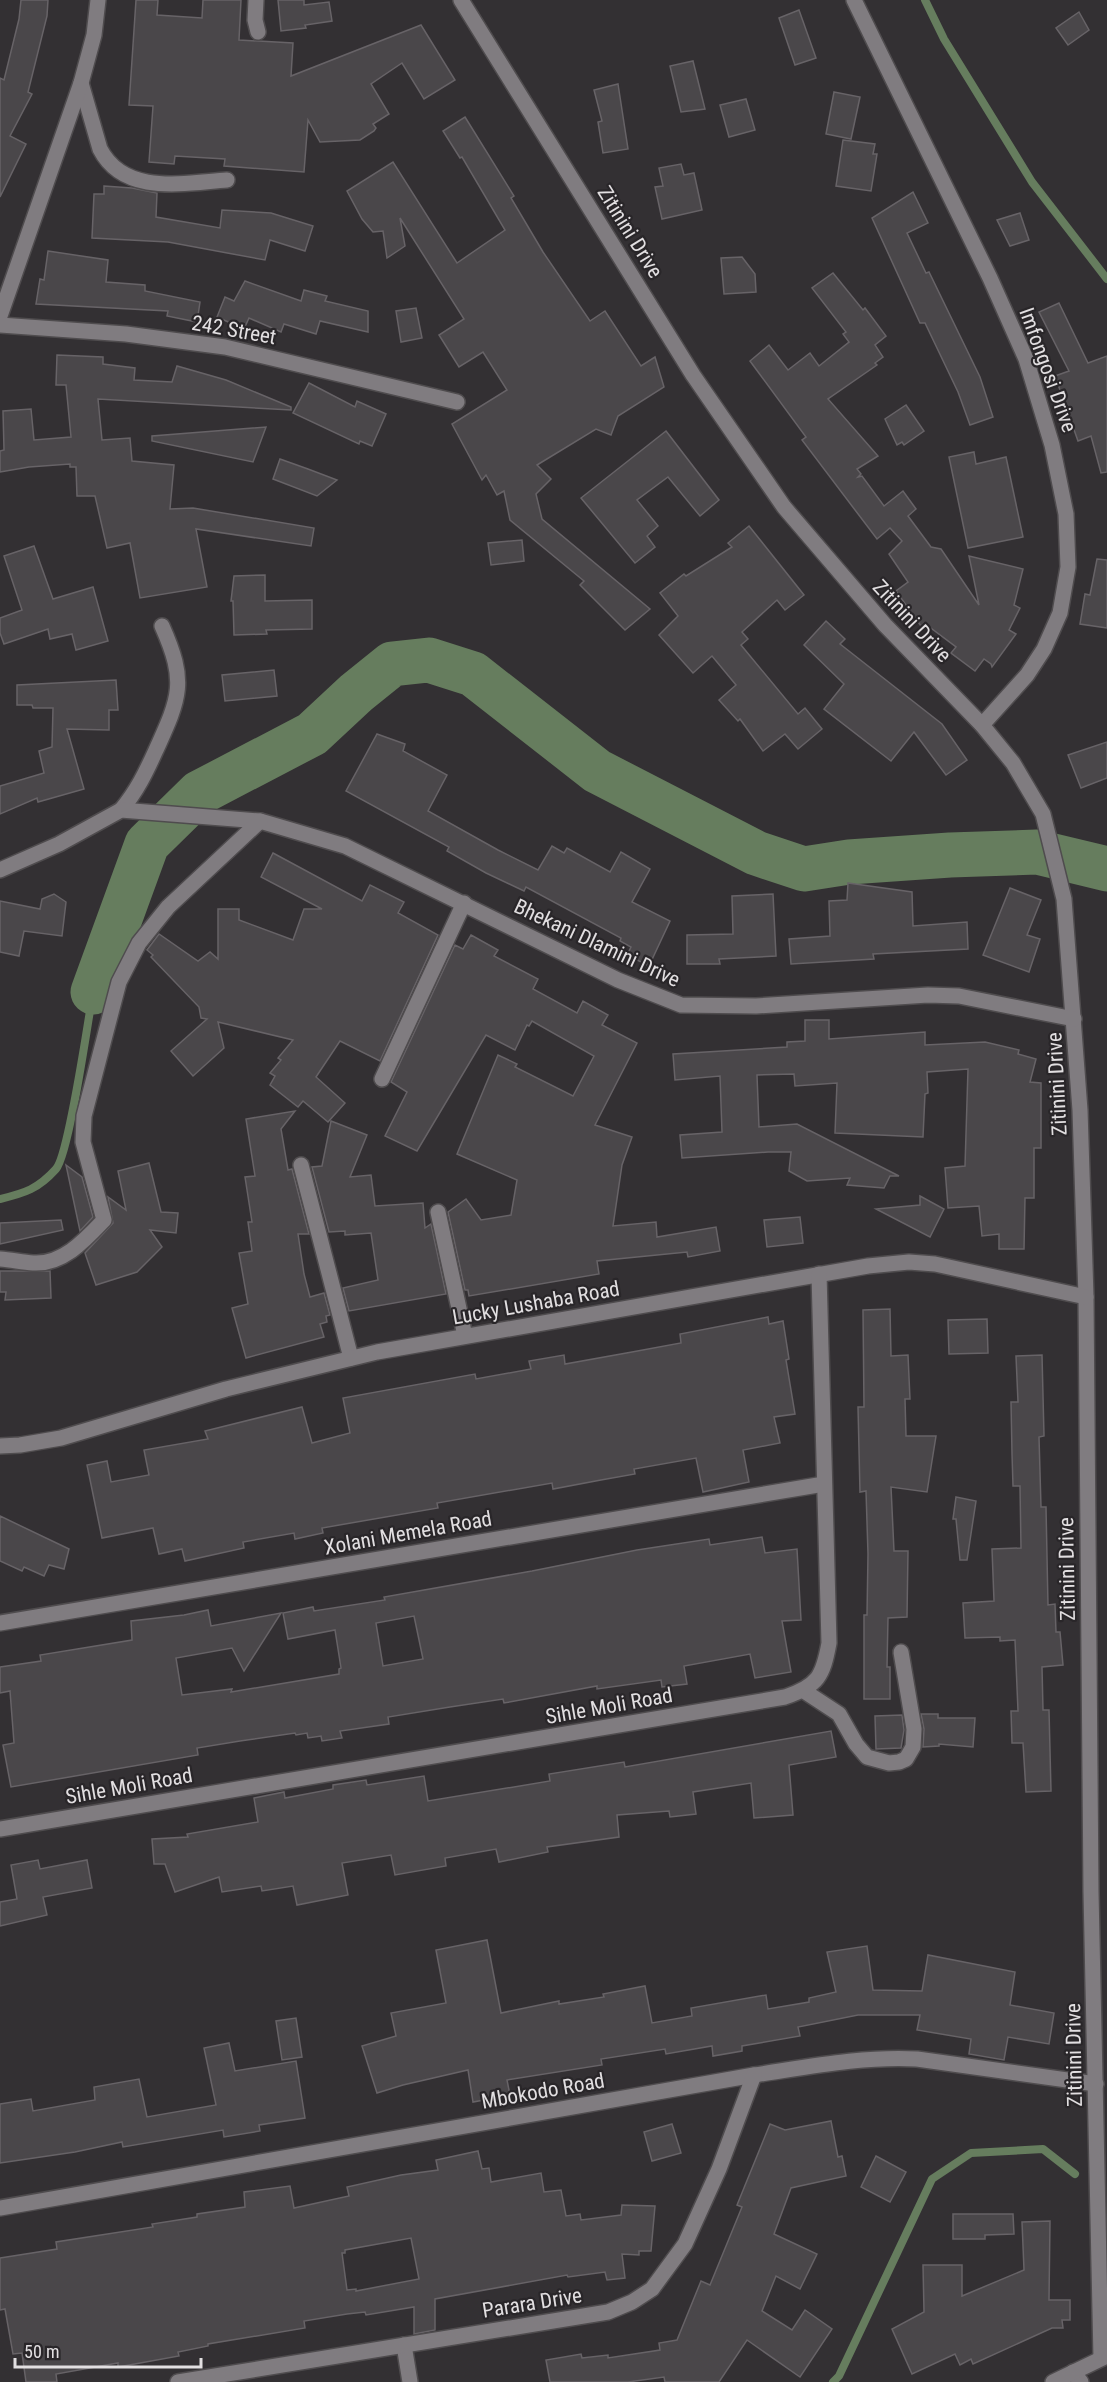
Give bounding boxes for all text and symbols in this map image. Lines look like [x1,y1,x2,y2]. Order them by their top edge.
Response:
street label: Zitinini Drive [592,182,668,282]
street label: Imfongosi Drive [1014,305,1082,436]
street label: 242 Street [190,311,278,349]
street label: Zitinini Drive [868,575,956,667]
street label: Bhekani Dlamini Drive [510,894,684,992]
street label: Zitinini Drive [1042,1032,1072,1136]
street label: Lucky Lushaba Road [451,1276,621,1330]
street label: Xolani Memela Road [322,1506,494,1560]
street label: Zitinini Drive [1054,1517,1080,1621]
street label: Sihle Moli Road [544,1683,674,1729]
street label: Sihle Moli Road [64,1763,194,1809]
street label: Zitinini Drive [1061,2003,1087,2107]
street label: Mbokodo Road [480,2068,606,2114]
street label: Parara Drive [481,2283,584,2323]
scale bar [15,2331,201,2369]
text: 50 m [24,2341,59,2362]

